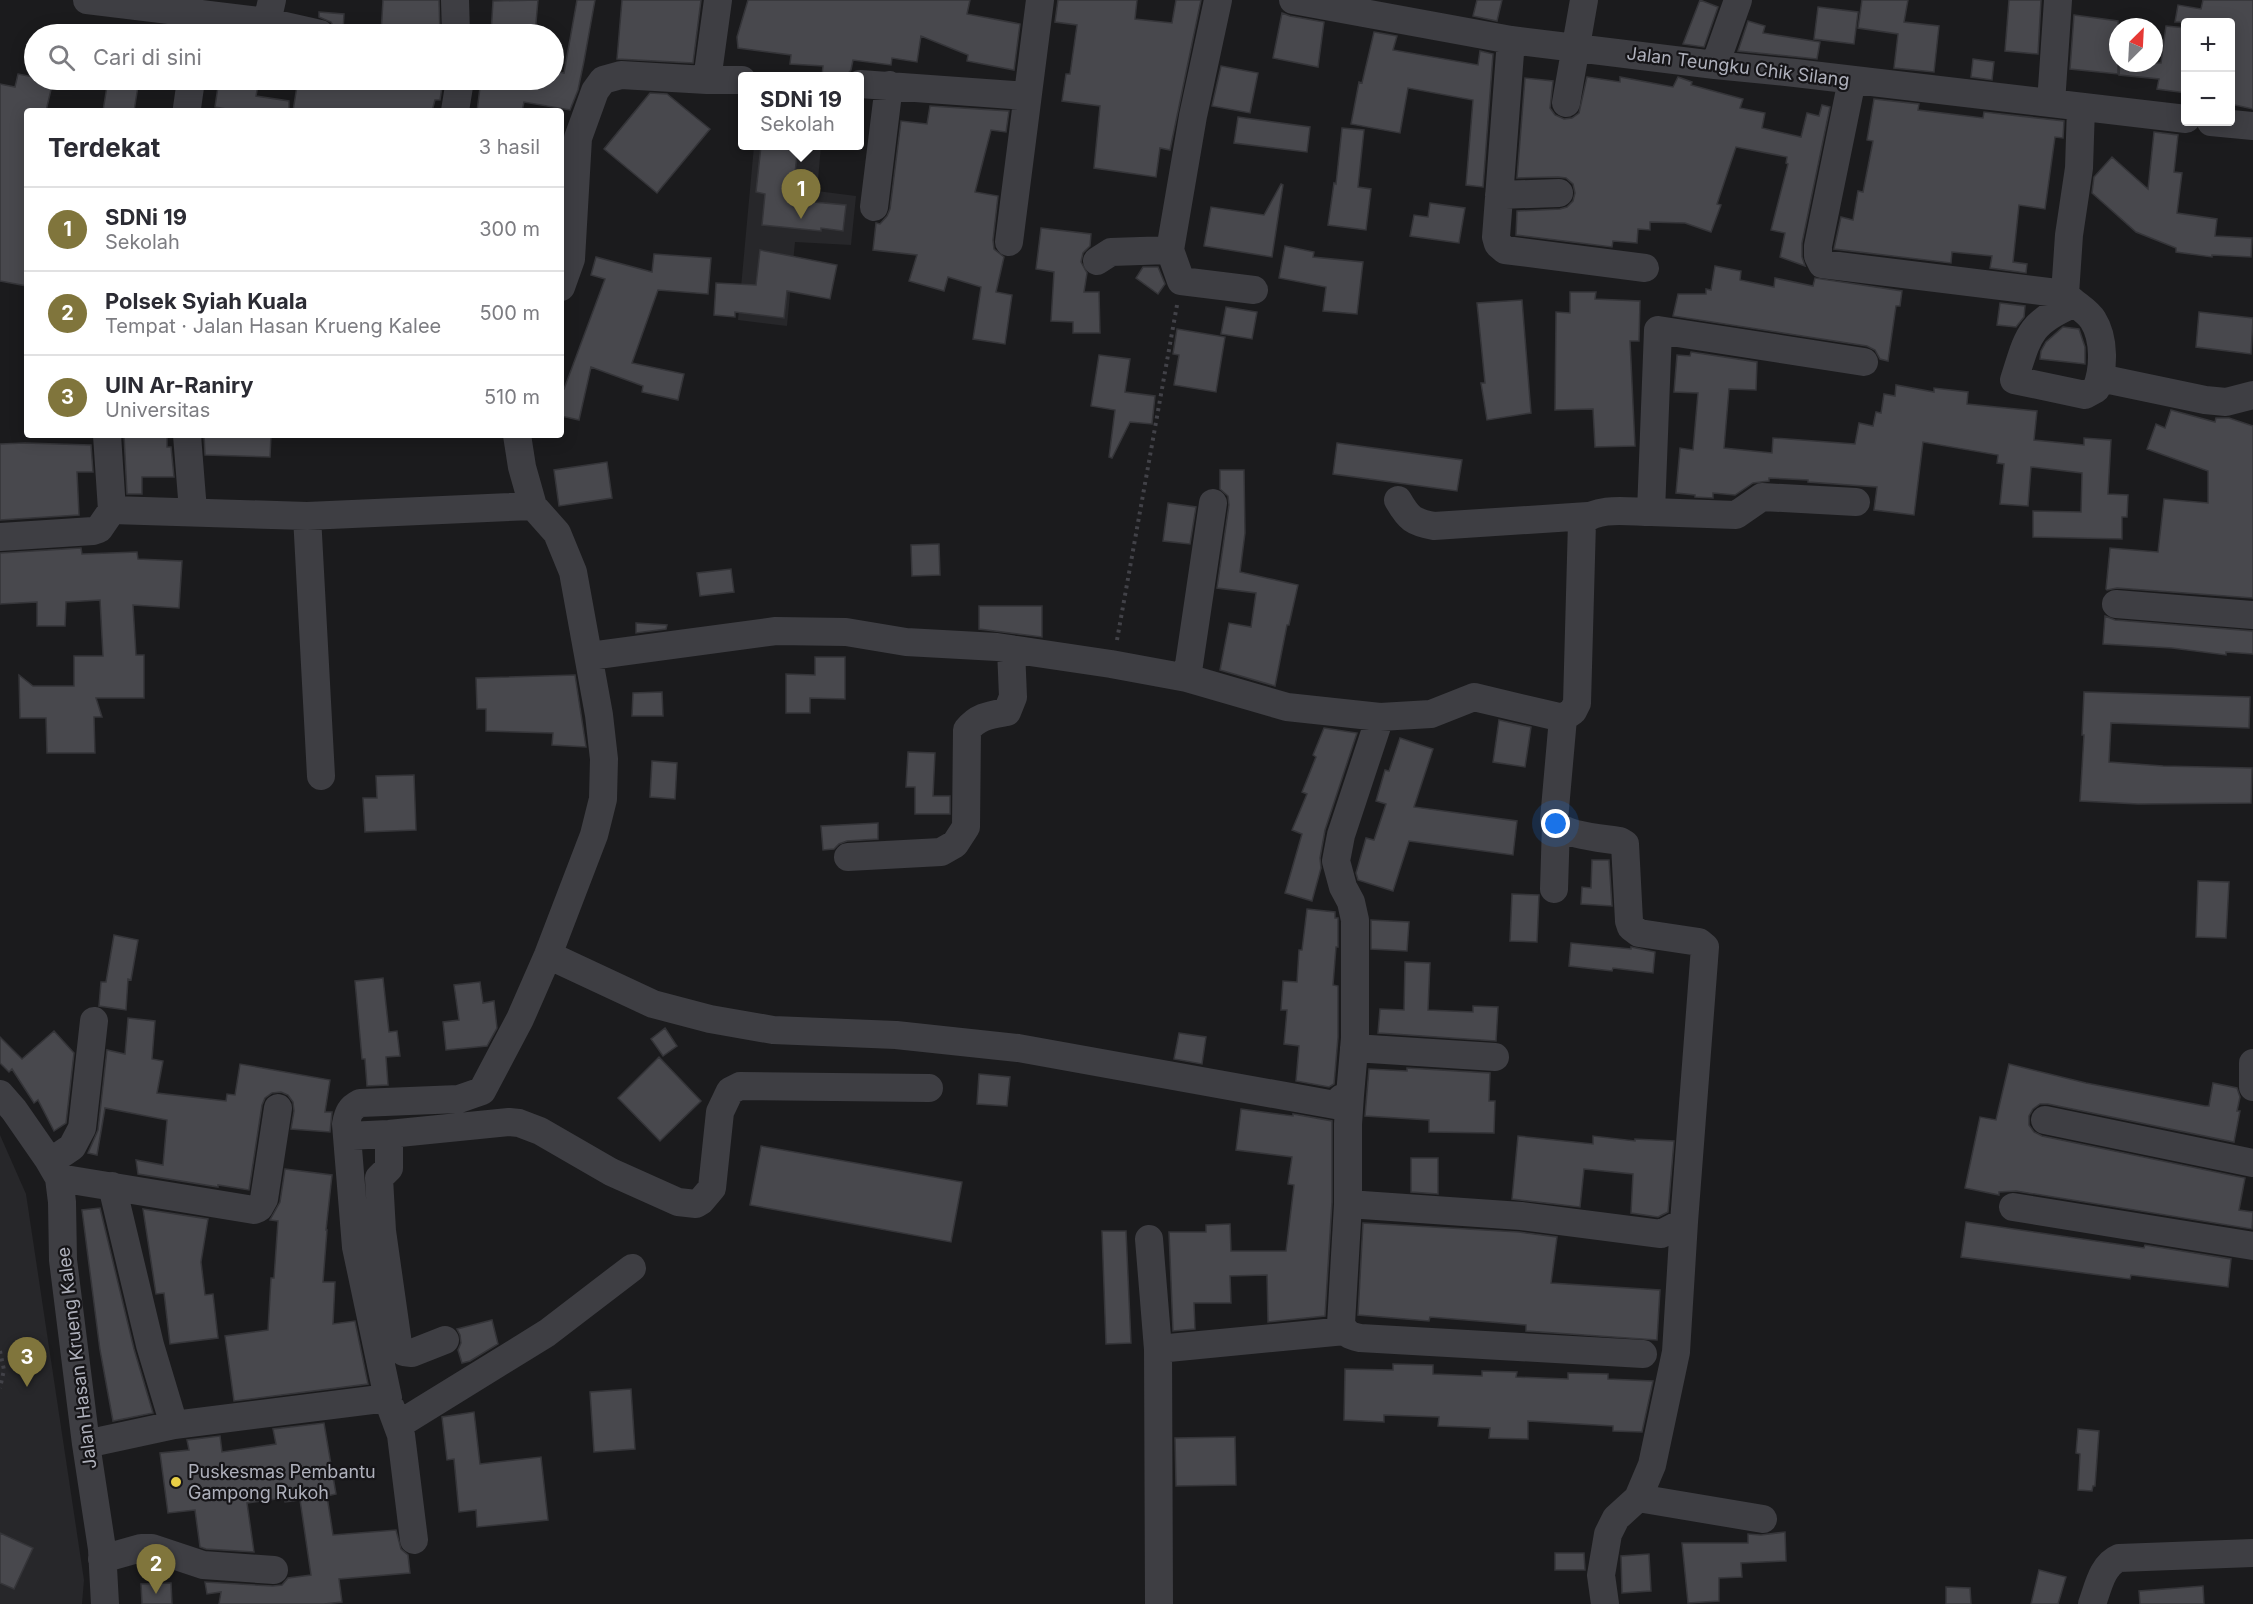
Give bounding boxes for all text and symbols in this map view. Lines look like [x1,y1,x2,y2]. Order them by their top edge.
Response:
north arrow [2109,18,2163,72]
map controls [2181,18,2235,126]
button: + [2181,18,2235,72]
search box [24,24,564,90]
icon: search [45,41,78,74]
street label: Jalan Teungku Chik Silang [1625,42,1851,91]
text: Cari di sini [93,44,202,70]
popup [738,72,864,150]
button: − [2181,72,2235,126]
text: SDNi 19 [760,86,842,112]
text: Sekolah [760,112,835,136]
text: Terdekat [48,132,160,163]
text: 3 hasil [479,135,540,159]
pin: 1 [782,170,820,219]
text: SDNi 19 [105,204,187,230]
text: 1 [63,217,72,241]
text: 300 m [479,217,540,241]
text: Sekolah [105,230,180,254]
text: Polsek Syiah Kuala [105,288,308,314]
text: 2 [61,301,74,325]
text: 500 m [479,301,540,325]
text: Tempat · Jalan Hasan Krueng Kalee [105,314,441,338]
text: UIN Ar-Raniry [105,372,253,398]
text: 3 [61,385,74,409]
text: 510 m [484,385,540,409]
text: Universitas [105,398,210,422]
your location [1541,809,1570,838]
street label: Jalan Hasan Krueng Kalee [52,1246,101,1470]
pin: 3 [8,1338,46,1387]
place label: Puskesmas Pembantu Gampong Rukoh [188,1461,376,1503]
marker: Puskesmas Pembantu Gampong Rukoh [169,1475,183,1489]
pin: 2 [136,1544,176,1594]

